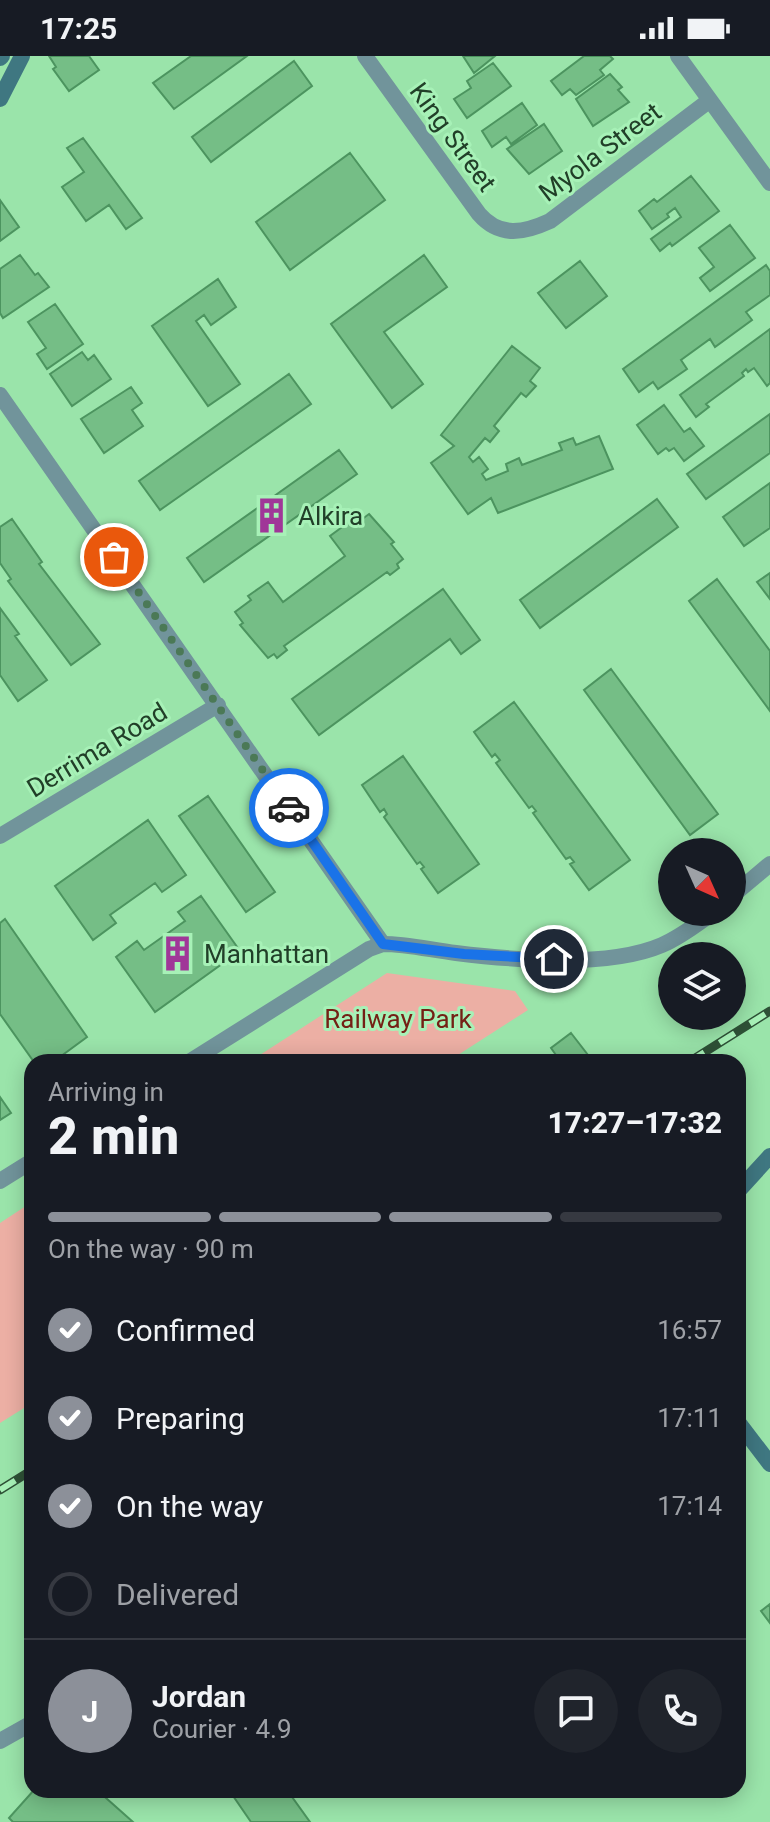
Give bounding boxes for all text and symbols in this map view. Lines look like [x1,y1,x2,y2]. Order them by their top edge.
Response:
text: 17:25 [40,11,117,46]
street label: King Street [404,77,502,197]
street label: Myola Street [533,96,667,208]
building icon: Alkira [253,497,291,535]
place label: Alkira [298,501,363,531]
pin [80,523,148,591]
icon: bag [92,535,136,579]
street label: Derrima Road [22,696,172,804]
courier [249,768,329,848]
icon: car [267,786,311,830]
north arrow [658,838,746,926]
map controls [658,838,746,1030]
pin [520,925,588,993]
building icon: Manhattan [159,935,197,973]
icon: home [532,937,576,981]
place label: Manhattan [204,939,329,969]
button: layers [658,942,746,1030]
park label: Railway Park [324,1004,473,1034]
text: Arriving in [48,1077,164,1107]
text: 17:27–17:32 [547,1105,722,1140]
text: 2 min [48,1106,179,1167]
text: On the way · 90 m [48,1234,254,1264]
icon: check [48,1308,92,1352]
text: Confirmed [116,1313,255,1348]
text: 16:57 [657,1315,722,1345]
icon: check [48,1396,92,1440]
text: Preparing [116,1401,245,1436]
text: 17:11 [657,1403,722,1433]
icon: check [48,1484,92,1528]
text: On the way [116,1489,263,1524]
text: 17:14 [657,1491,722,1521]
text: Delivered [116,1577,239,1612]
button: chat [534,1669,618,1753]
button: phone [638,1669,722,1753]
text: Jordan [152,1679,246,1714]
text: J [82,1694,98,1729]
text: Courier · 4.9 [152,1714,292,1744]

